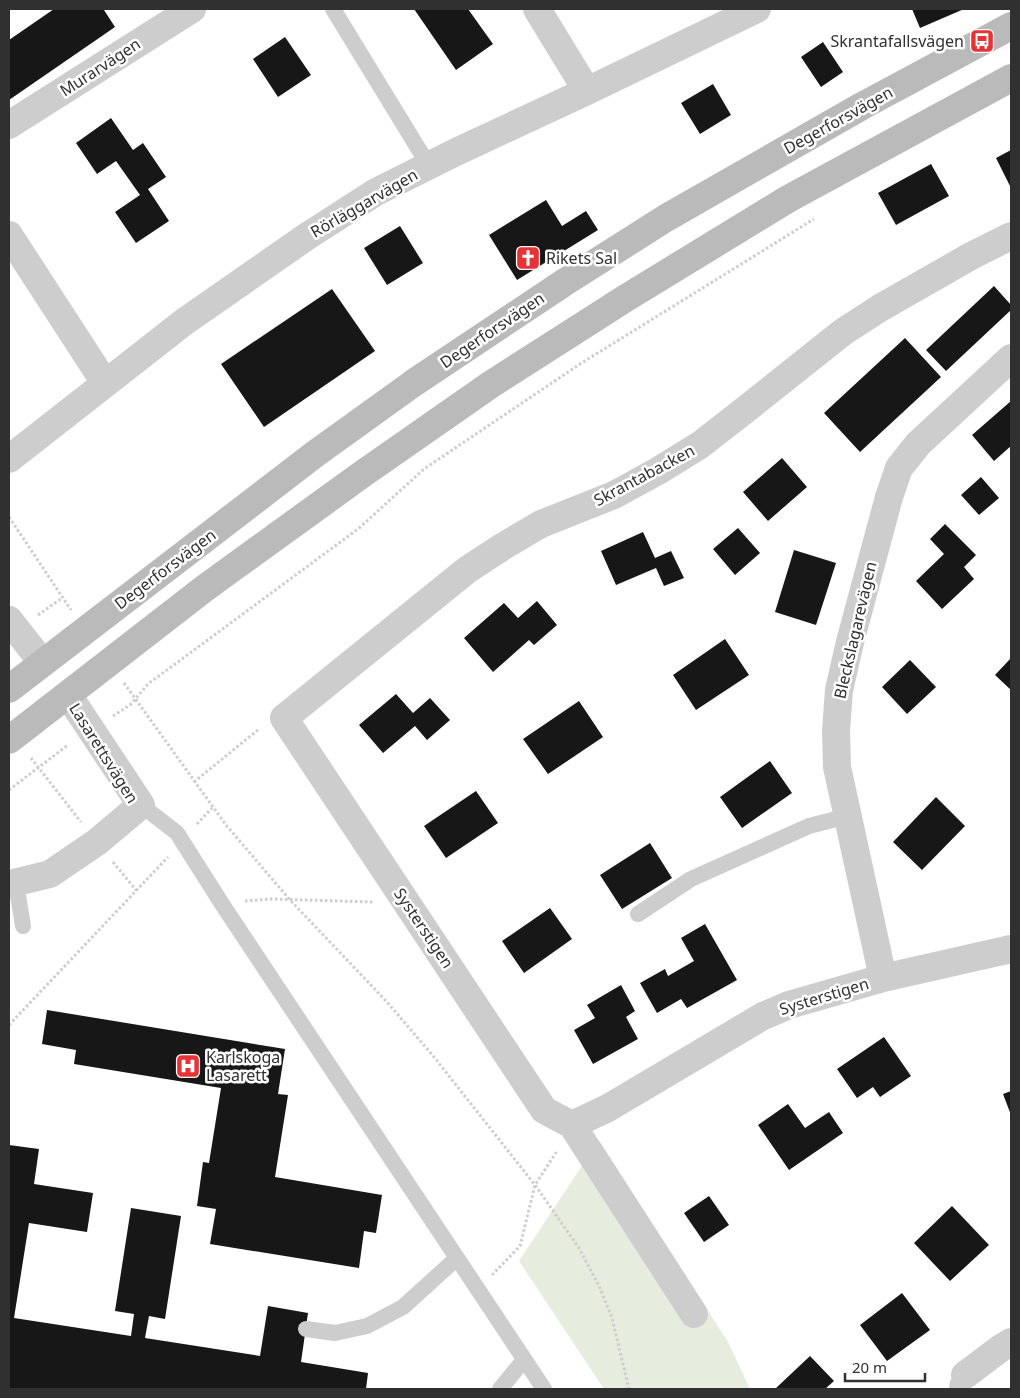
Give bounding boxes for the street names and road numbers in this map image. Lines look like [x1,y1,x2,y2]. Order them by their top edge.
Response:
street label: Murarvägen [55,33,145,101]
street label: Degerforsvägen [780,81,896,159]
street label: Rörläggarvägen [306,163,422,243]
street label: Degerforsvägen [435,287,549,373]
street label: Skrantabacken [590,439,698,511]
street label: Degerforsvägen [110,524,220,614]
street label: Bleckslagarevägen [829,559,881,701]
street label: Lasarettsvägen [64,699,144,807]
street label: Systerstigen [389,884,459,972]
street label: Systerstigen [777,972,871,1020]

